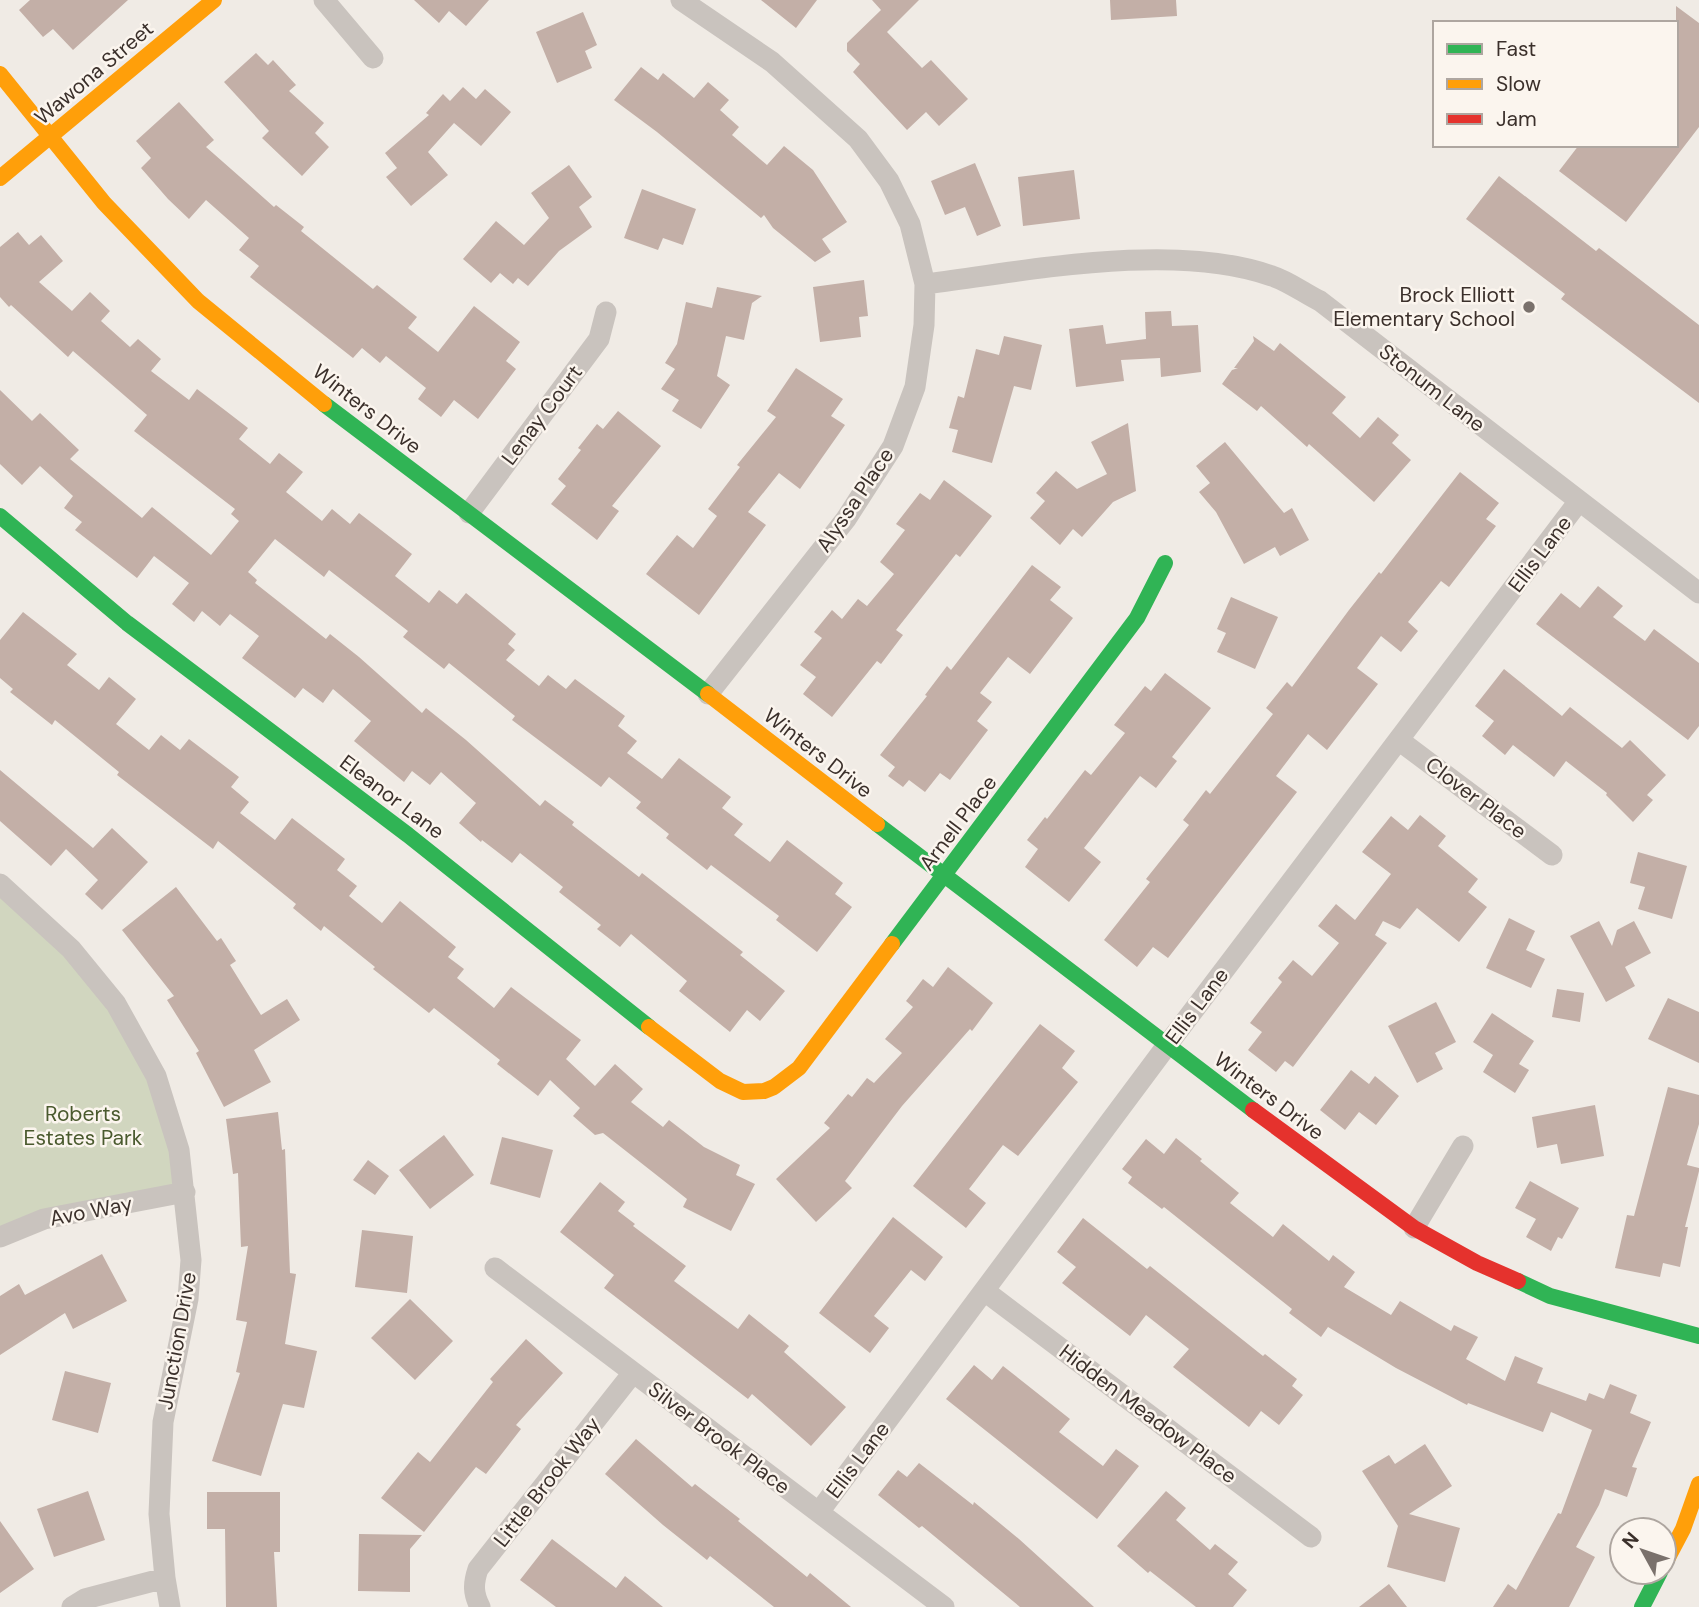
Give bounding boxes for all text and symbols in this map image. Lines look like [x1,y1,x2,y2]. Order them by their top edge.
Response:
street label: Wawona Street [29,15,159,131]
legend [1433,21,1678,147]
text: Fast [1496,35,1536,63]
text: Slow [1496,70,1541,98]
text: Jam [1496,105,1537,133]
place label: Brock Elliott Elementary School [1333,281,1515,333]
marker: Brock Elliott Elementary School [1521,299,1537,315]
street label: Stonum Lane [1373,338,1491,438]
street label: Winters Drive [307,358,427,460]
street label: Lenay Court [495,359,589,471]
street label: Alyssa Place [810,442,900,558]
street label: Ellis Lane [1502,510,1578,598]
street label: Winters Drive [758,702,878,804]
street label: Eleanor Lane [334,748,450,846]
street label: Clover Place [1420,751,1532,845]
street label: Arnell Place [913,769,1003,876]
street label: Ellis Lane [1159,962,1235,1050]
street label: Winters Drive [1208,1045,1330,1147]
park label: Roberts Estates Park [24,1100,143,1152]
street label: Avo Way [47,1189,135,1233]
street label: Junction Drive [151,1270,203,1412]
street label: Hidden Meadow Place [1054,1338,1242,1490]
street label: Silver Brook Place [642,1375,796,1501]
street label: Little Brook Way [487,1411,607,1553]
street label: Ellis Lane [820,1416,896,1504]
north arrow [1608,1516,1678,1586]
text: N [1616,1527,1644,1554]

